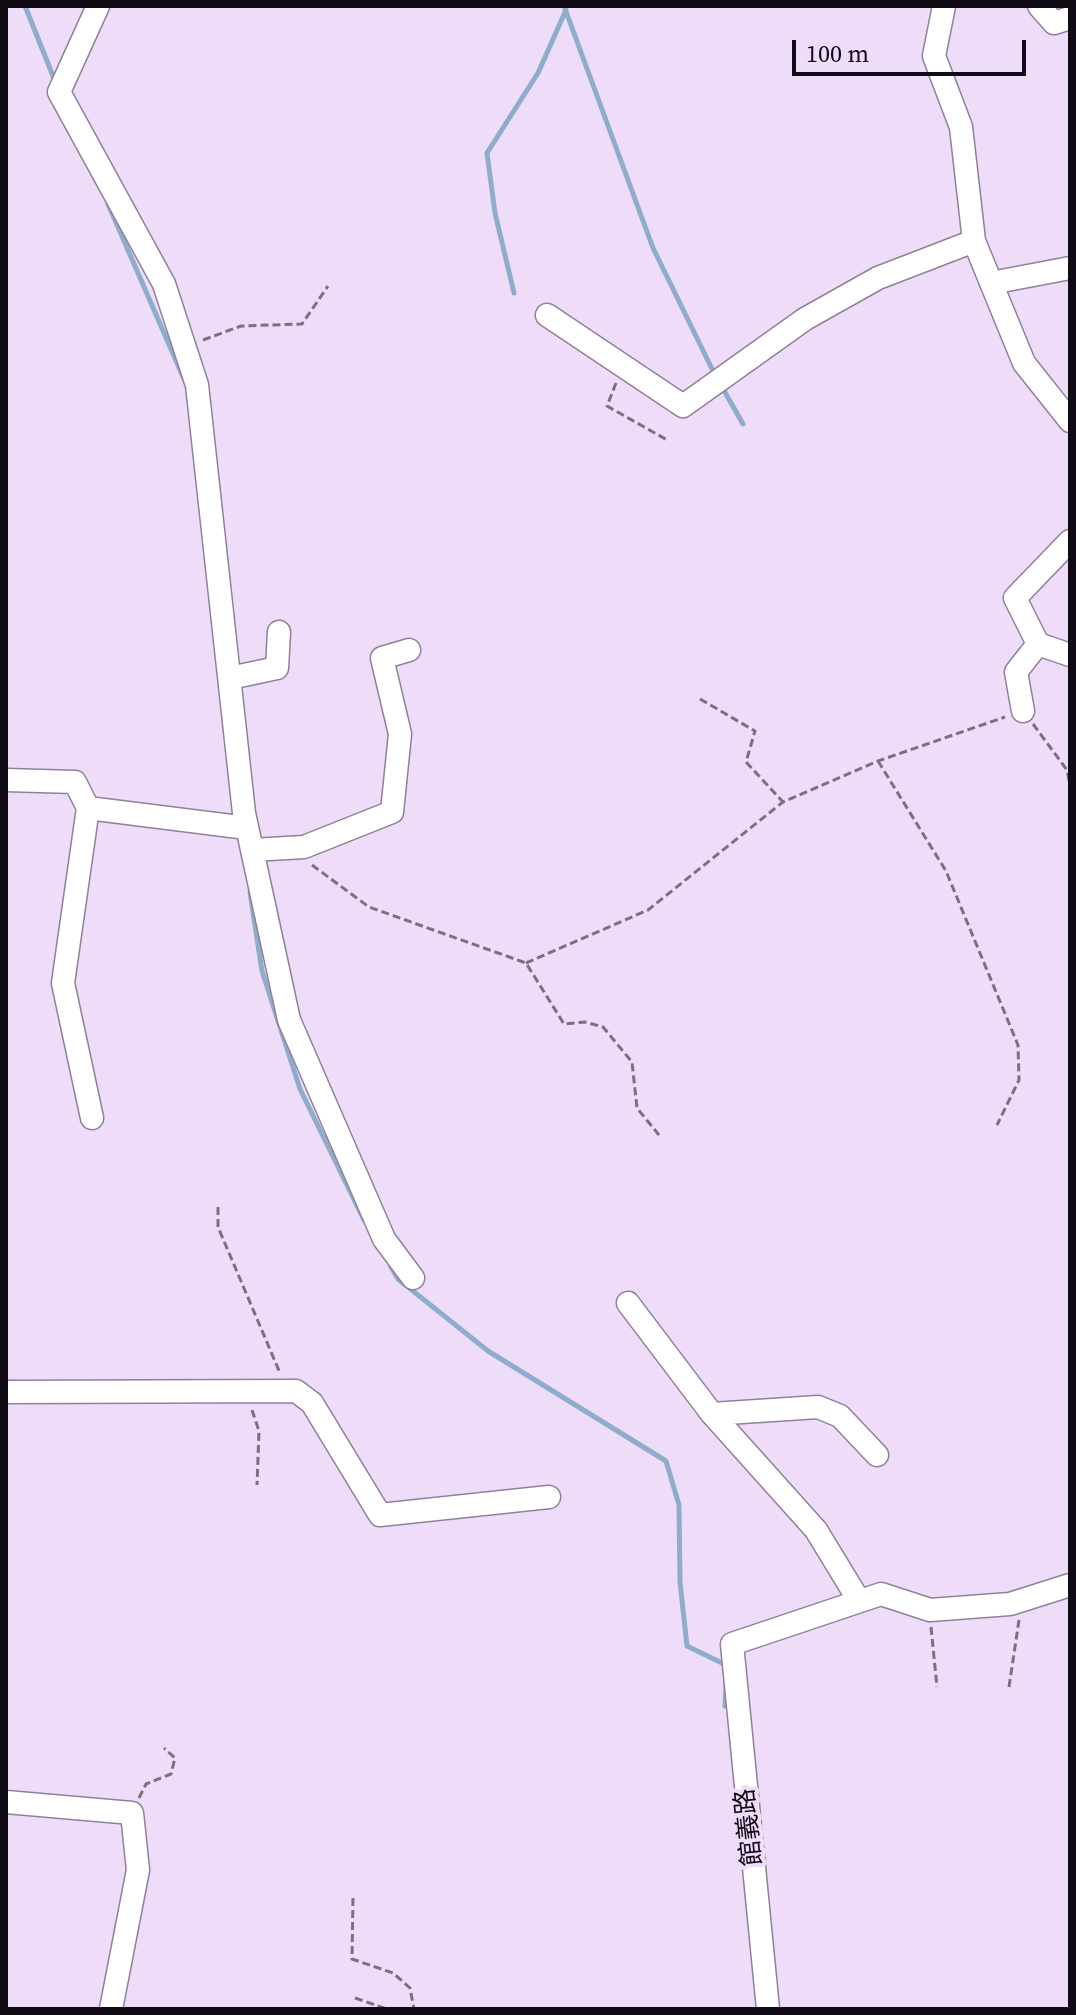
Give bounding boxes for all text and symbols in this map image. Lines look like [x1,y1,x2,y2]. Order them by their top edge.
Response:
scale bar [796,24,1030,74]
text: 100 m [806,37,869,70]
street label: 館義路 [730,1787,770,1867]

